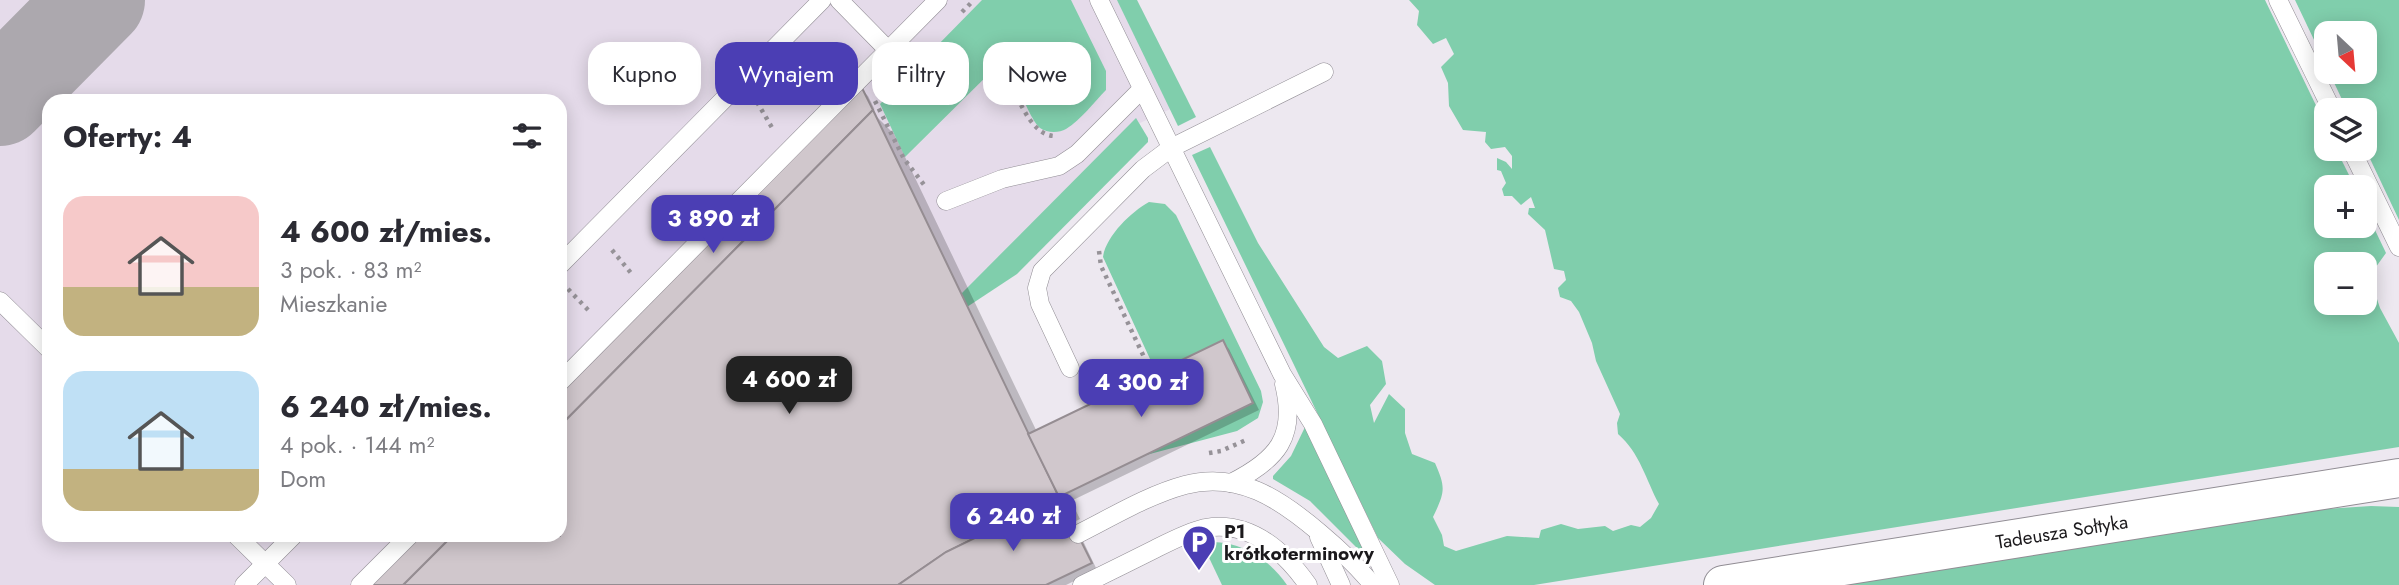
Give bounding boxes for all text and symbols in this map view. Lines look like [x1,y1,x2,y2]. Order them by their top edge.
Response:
north arrow [2314,21,2376,84]
map controls [2314,21,2377,315]
chip: Kupno [588,42,701,105]
chip: Wynajem [715,42,858,105]
chip: Filtry [872,42,969,105]
chip: Nowe [983,42,1091,105]
button: layers [2314,98,2377,161]
text: Oferty: 4 [63,115,192,158]
icon: filters [508,117,546,155]
button: + [2314,175,2377,238]
pin: 3 890 zł [641,196,785,255]
text: 3 890 zł [667,201,759,235]
text: 4 600 zł/mies. [280,210,492,253]
icon: home [119,224,203,308]
button: − [2314,252,2377,315]
text: 3 pok. · 83 m² [280,253,421,287]
text: Mieszkanie [280,287,387,321]
pin: 4 600 zł [717,356,861,416]
pin: 4 300 zł [1069,360,1213,419]
text: 4 600 zł [742,362,836,396]
text: 4 300 zł [1095,365,1187,399]
text: 6 240 zł/mies. [280,385,492,428]
icon: home [119,399,203,483]
text: 4 pok. · 144 m² [280,428,434,462]
text: Dom [280,462,326,496]
pin: 6 240 zł [941,494,1085,553]
text: 6 240 zł [966,499,1060,533]
street label: Tadeusza Sołtyka [1994,508,2130,555]
place label: P1 krótkoterminowy [1224,518,1375,567]
parking icon: P1 krótkoterminowy [1180,523,1218,572]

